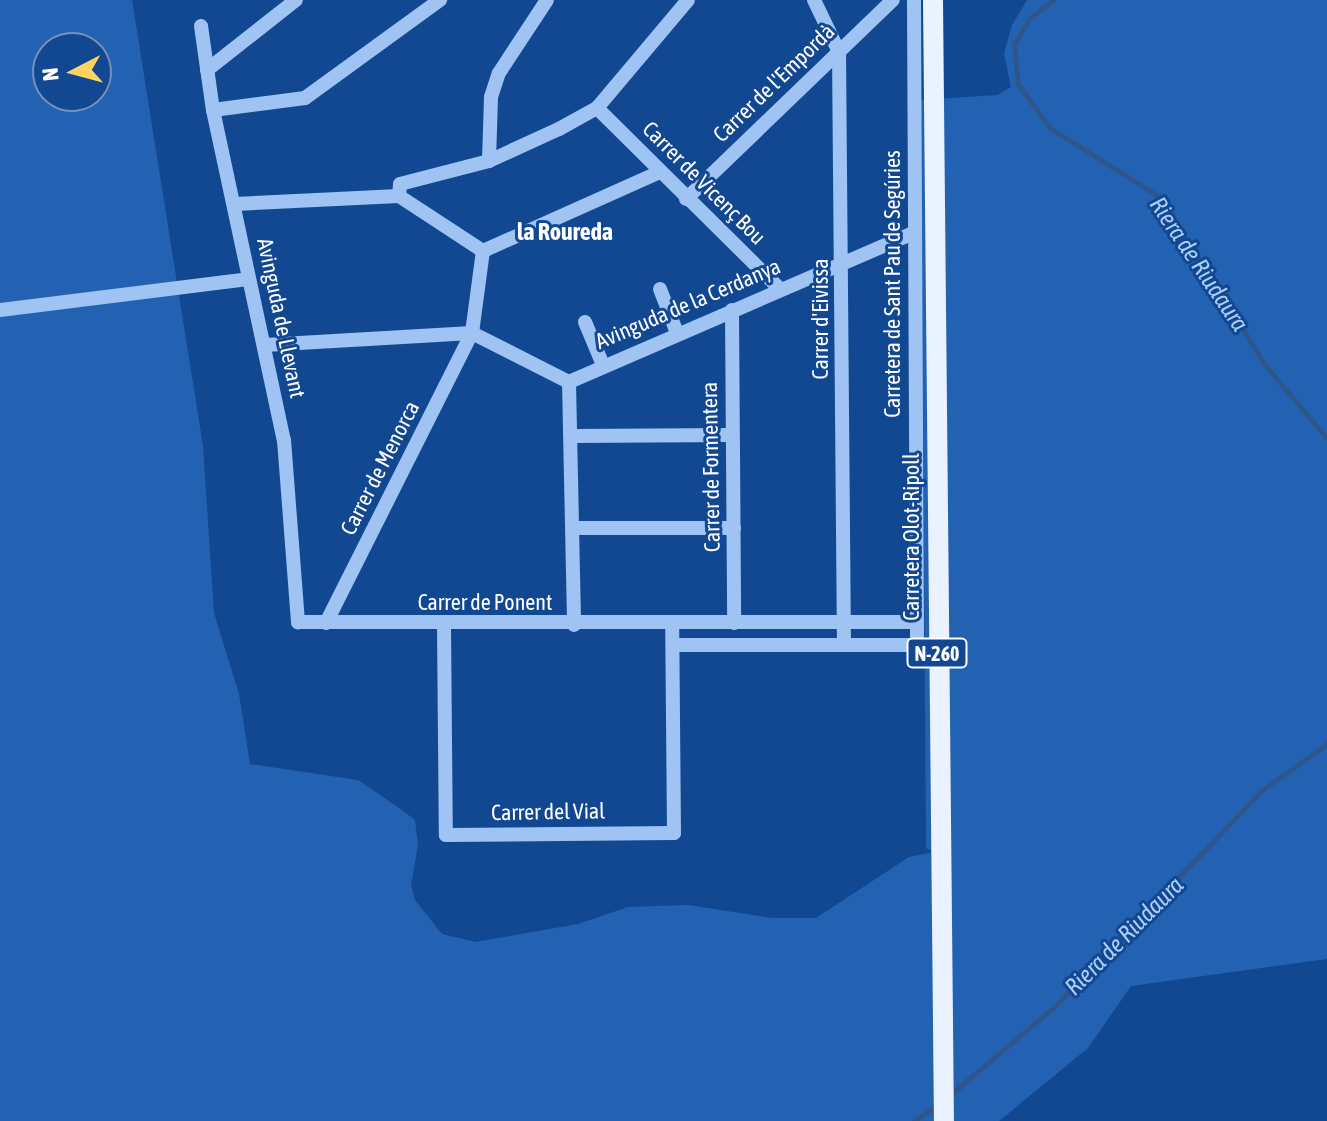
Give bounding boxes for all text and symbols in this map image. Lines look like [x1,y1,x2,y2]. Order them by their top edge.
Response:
street label: Carrer de l'Empordà [708,18,840,148]
north arrow [32,32,112,112]
text: N [37,66,64,82]
street label: Carrer de Vicenç Bou [637,116,771,250]
street label: Carretera de Sant Pau de Segúries [880,150,906,418]
water label: Riera de Riudaura [1144,191,1254,337]
district label: la Roureda [517,218,613,246]
street label: Avinguda de Llevant [251,236,311,400]
street label: Avinguda de la Cerdanya [591,253,785,355]
street label: Carrer d'Eivissa [808,259,834,379]
street label: Carrer de Formentera [696,382,726,552]
street label: Carrer de Menorca [335,397,425,539]
street label: Carretera Olot-Ripoll [899,453,925,621]
street label: Carrer de Ponent [418,590,552,616]
road number: N-260 [905,637,969,669]
street label: Carrer del Vial [491,798,605,826]
water label: Riera de Riudaura [1059,871,1189,1001]

